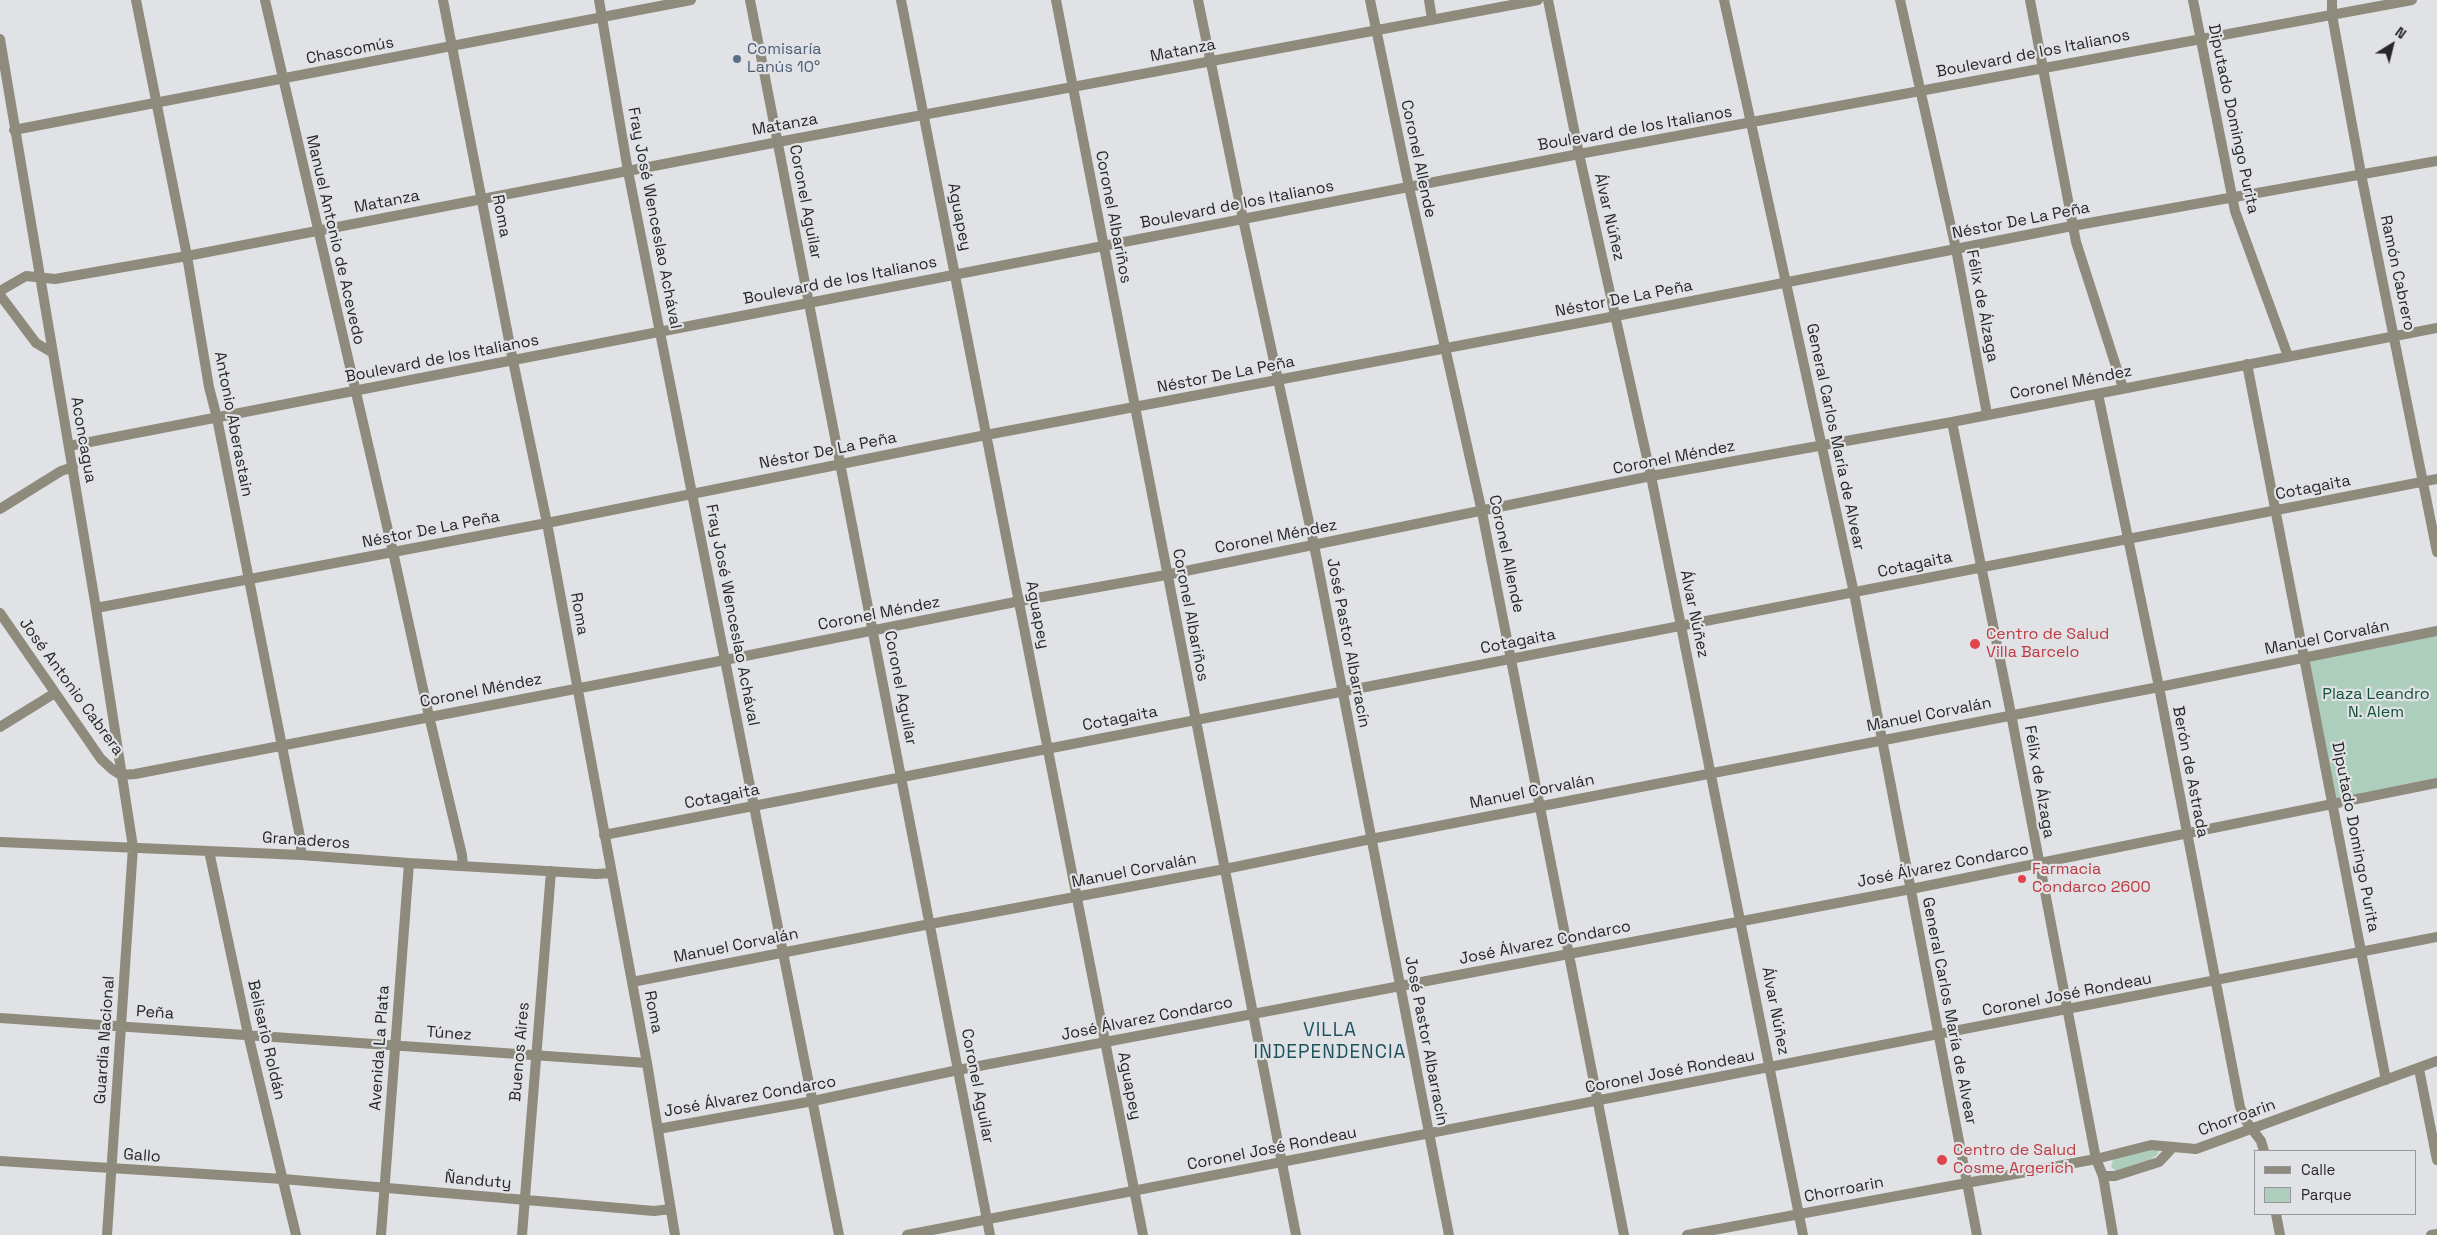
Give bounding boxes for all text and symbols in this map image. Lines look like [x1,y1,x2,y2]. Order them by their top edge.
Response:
north arrow [2367,20,2417,70]
street label: Diputado Domingo Purita [2204,22,2262,216]
text: N [2392,23,2410,43]
street label: Boulevard de los Italianos [1935,26,2131,82]
street label: Chascomús [305,33,395,69]
street label: Matanza [1149,35,1217,67]
place label: Comisaría Lanús 10° [747,40,822,78]
marker: Comisaría Lanús 10° [731,53,743,65]
street label: Coronel Allende [1396,98,1440,220]
street label: Boulevard de los Italianos [1536,102,1734,156]
street label: Fray José Wenceslao Achával [623,106,685,330]
street label: Matanza [751,110,819,140]
street label: Manuel Antonio de Acevedo [301,133,369,347]
street label: Coronel Aguilar [784,143,826,261]
street label: Coronel Albariños [1091,149,1135,285]
street label: Álvar Núñez [1590,171,1628,263]
street label: Boulevard de los Italianos [1139,177,1335,233]
street label: Aguapey [943,181,975,253]
street label: Matanza [353,186,421,218]
street label: Roma [487,193,515,239]
street label: Néstor De La Peña [1951,198,2091,244]
street label: Ramón Cabrero [2375,214,2419,332]
street label: Félix de Álzaga [1962,248,2002,364]
street label: Boulevard de los Italianos [742,253,938,309]
street label: Néstor De La Peña [1554,276,1694,322]
street label: General Carlos María de Alvear [1802,322,1868,552]
street label: Boulevard de los Italianos [344,331,540,387]
street label: Antonio Aberastain [209,350,257,498]
street label: Néstor De La Peña [1156,352,1296,398]
street label: Coronel Méndez [2008,362,2134,404]
street label: Aconcagua [66,395,100,485]
street label: Néstor De La Peña [758,428,898,474]
street label: Coronel Méndez [1611,437,1737,479]
street label: Cotagaita [2274,471,2352,505]
street label: Coronel Allende [1484,493,1528,615]
street label: Fray José Wenceslao Achával [701,503,763,727]
street label: Néstor De La Peña [361,507,501,553]
street label: Coronel Méndez [1213,516,1339,558]
street label: Coronel Albariños [1168,547,1212,683]
street label: Cotagaita [1876,548,1954,582]
street label: José Pastor Albarracín [1322,557,1374,729]
street label: Álvar Núñez [1675,568,1713,660]
street label: Aguapey [1021,579,1053,651]
street label: Roma [566,591,592,637]
street label: Coronel Méndez [816,593,942,635]
street label: José Antonio Cabrera [15,614,127,760]
street label: Manuel Corvalán [2263,616,2391,660]
street label: Cotagaita [1479,625,1557,659]
place label: Centro de Salud Villa Barcelo [1986,625,2109,663]
street label: Coronel Aguilar [879,629,921,747]
marker: Centro de Salud Villa Barcelo [1968,637,1982,651]
street label: Coronel Méndez [418,670,544,712]
park label: Plaza Leandro N. Alem [2322,685,2430,723]
street label: Manuel Corvalán [1865,693,1993,737]
street label: Cotagaita [1081,702,1159,736]
street label: Berón de Astrada [2168,705,2212,839]
street label: Félix de Álzaga [2020,724,2058,840]
street label: Diputado Domingo Purita [2327,740,2383,934]
street label: Manuel Corvalán [1468,770,1596,814]
street label: Cotagaita [683,780,761,814]
street label: Granaderos [261,828,351,854]
street label: José Álvarez Condarco [1855,840,2031,892]
street label: Manuel Corvalán [1070,849,1198,893]
place label: Farmacia Condarco 2600 [2032,860,2151,898]
marker: Farmacia Condarco 2600 [2016,873,2028,885]
street label: General Carlos María de Alvear [1918,896,1980,1126]
street label: José Álvarez Condarco [1457,917,1633,969]
street label: Manuel Corvalán [672,924,800,968]
street label: José Pastor Albarracín [1400,955,1452,1127]
street label: Álvar Núñez [1757,965,1793,1057]
street label: Coronel José Rondeau [1981,969,2153,1021]
street label: Guardia Nacional [91,975,119,1105]
street label: Belisario Roldán [243,978,289,1102]
street label: Avenida La Plata [366,985,394,1111]
street label: Roma [639,989,667,1035]
street label: José Álvarez Condarco [1059,993,1235,1045]
street label: Buenos Aires [506,1001,534,1103]
street label: Peña [135,1002,175,1024]
district label: VILLA INDEPENDENCIA [1252,1020,1408,1064]
street label: Túnez [426,1023,472,1045]
street label: Coronel Aguilar [956,1027,998,1145]
street label: Coronel José Rondeau [1584,1046,1756,1098]
street label: Aguapey [1113,1050,1145,1122]
street label: José Álvarez Condarco [662,1072,838,1122]
street label: Chorroarin [2196,1095,2278,1141]
street label: Coronel José Rondeau [1186,1123,1358,1175]
place label: Centro de Salud Cosme Argerich [1953,1141,2076,1179]
street label: Gallo [123,1145,161,1167]
legend [2254,1150,2417,1215]
marker: Centro de Salud Cosme Argerich [1935,1153,1949,1167]
text: Calle [2301,1160,2336,1179]
street label: Ñanduty [444,1169,512,1193]
street label: Chorroarin [1803,1173,1885,1207]
text: Parque [2301,1185,2352,1204]

